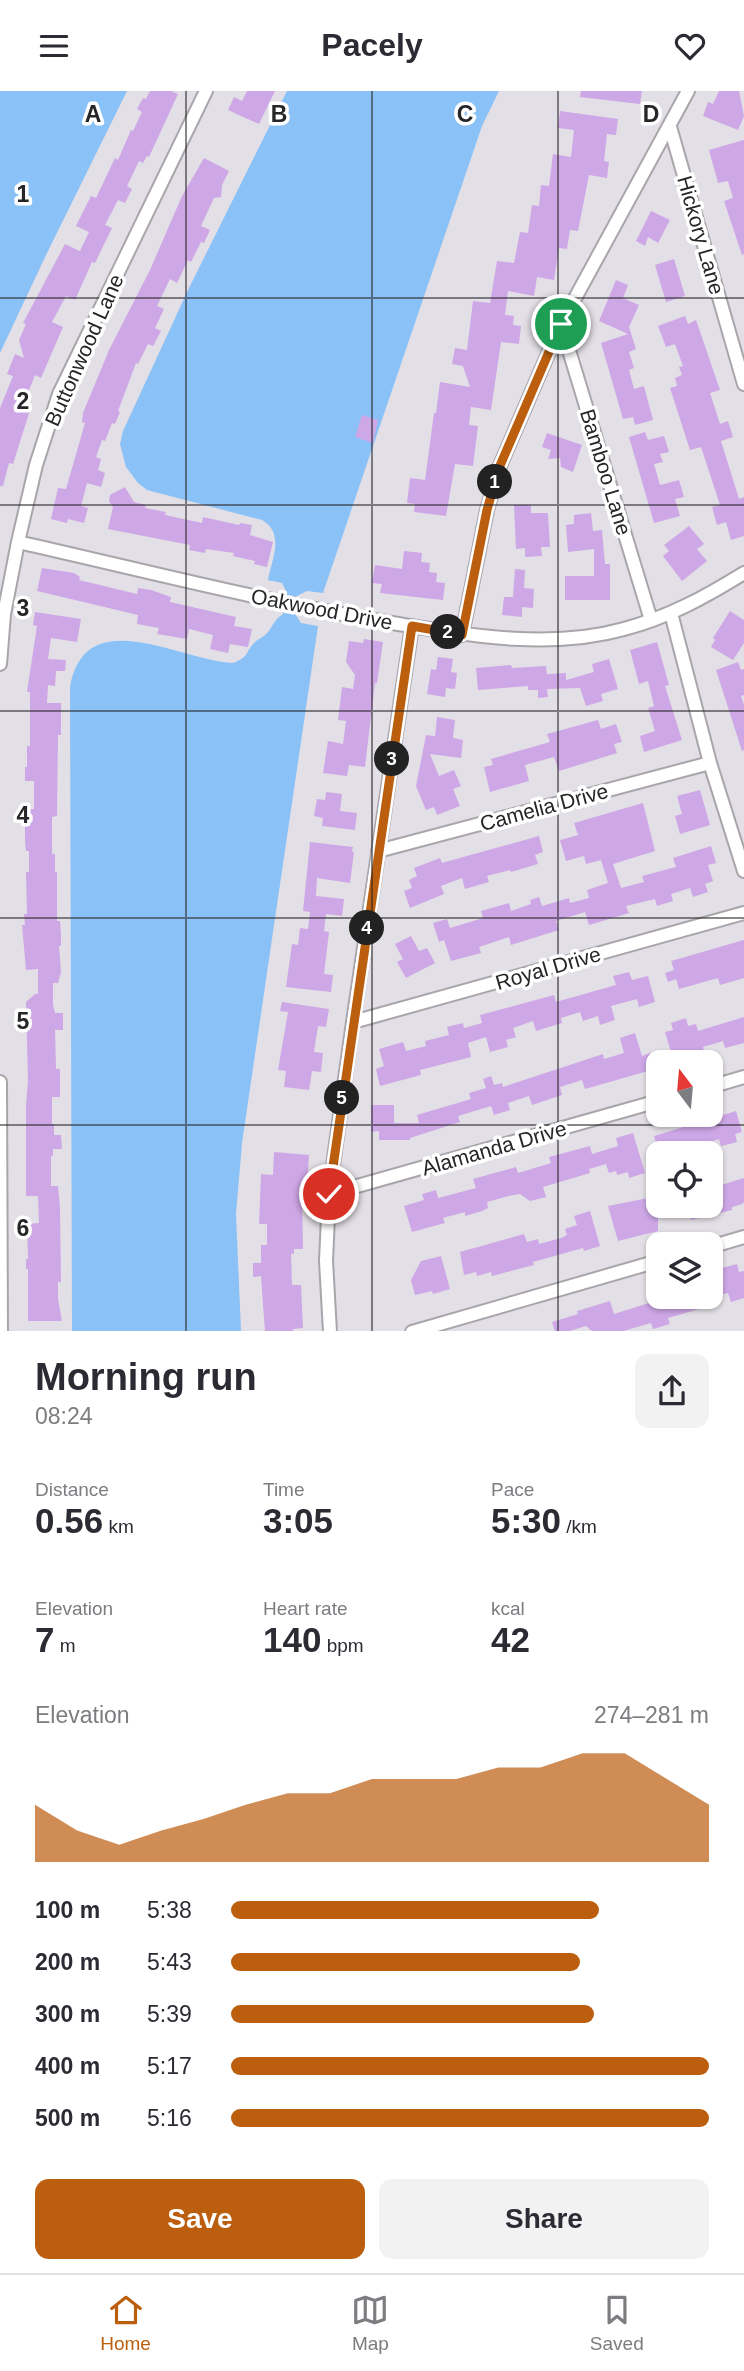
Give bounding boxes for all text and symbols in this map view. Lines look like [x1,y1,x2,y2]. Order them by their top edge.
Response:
icon: menu [35,27,73,65]
text: Pacely [321,27,423,63]
icon: heart [671,27,709,65]
text: A [85,101,101,127]
text: B [271,101,287,127]
text: C [457,101,473,127]
text: D [643,101,659,127]
street label: Hickory Lane [673,173,729,297]
text: 1 [17,181,30,207]
street label: Buttonwood Lane [40,271,128,429]
pin [531,294,591,354]
icon: arrive [542,305,580,343]
text: 2 [17,388,29,414]
street label: Bamboo Lane [576,406,636,538]
pin: 1 [477,465,512,499]
text: 1 [489,471,500,492]
street label: Oakwood Drive [249,584,395,634]
text: 3 [17,595,29,621]
pin: 2 [430,615,466,649]
text: 2 [442,621,453,642]
pin: 3 [374,741,410,777]
text: 3 [386,748,397,769]
street label: Camelia Drive [477,779,611,835]
text: 4 [17,802,30,828]
pin: 4 [350,911,384,945]
text: 4 [361,917,372,938]
street label: Royal Drive [493,942,603,994]
text: 5 [17,1008,30,1034]
north arrow [646,1050,723,1127]
map controls [646,1050,723,1309]
pin: 5 [324,1081,360,1115]
text: 5 [336,1087,347,1108]
street label: Alamanda Drive [419,1116,569,1180]
button: locate [646,1141,723,1218]
pin [299,1164,359,1224]
icon: check [310,1175,348,1213]
text: 6 [17,1215,29,1241]
button: layers [646,1232,723,1309]
button: share [635,1354,709,1428]
text: Morning run [35,1356,257,1398]
text: 08:24 [35,1403,93,1429]
text: Distance [35,1479,109,1500]
text: Time [263,1479,305,1500]
text: Pace [491,1479,534,1500]
text: 0.56 [35,1501,103,1540]
text: 3:05 [263,1501,333,1540]
text: 5:30 [491,1501,561,1540]
text: km [103,1516,134,1537]
text: /km [561,1516,597,1537]
text: Elevation [35,1598,113,1619]
text: Heart rate [263,1598,347,1619]
text: kcal [491,1598,525,1619]
text: 7 [35,1620,54,1659]
text: 140 [263,1620,321,1659]
text: 42 [491,1620,530,1659]
text: m [54,1635,76,1656]
text: bpm [321,1635,364,1656]
text: Elevation [35,1702,130,1728]
text: 274–281 m [594,1702,709,1728]
text: 100 m [35,1897,100,1923]
text: 5:38 [147,1897,192,1923]
text: 200 m [35,1949,100,1975]
text: 5:43 [147,1949,192,1975]
text: 300 m [35,2001,100,2027]
text: 5:39 [147,2001,192,2027]
text: 400 m [35,2053,100,2079]
text: 5:17 [147,2053,192,2079]
text: 500 m [35,2105,100,2131]
text: 5:16 [147,2105,192,2131]
button: Save [35,2179,365,2259]
button: Share [379,2179,709,2259]
tab: Home [100,2291,151,2355]
tab: Map [351,2291,389,2355]
tab: Saved [590,2291,644,2355]

